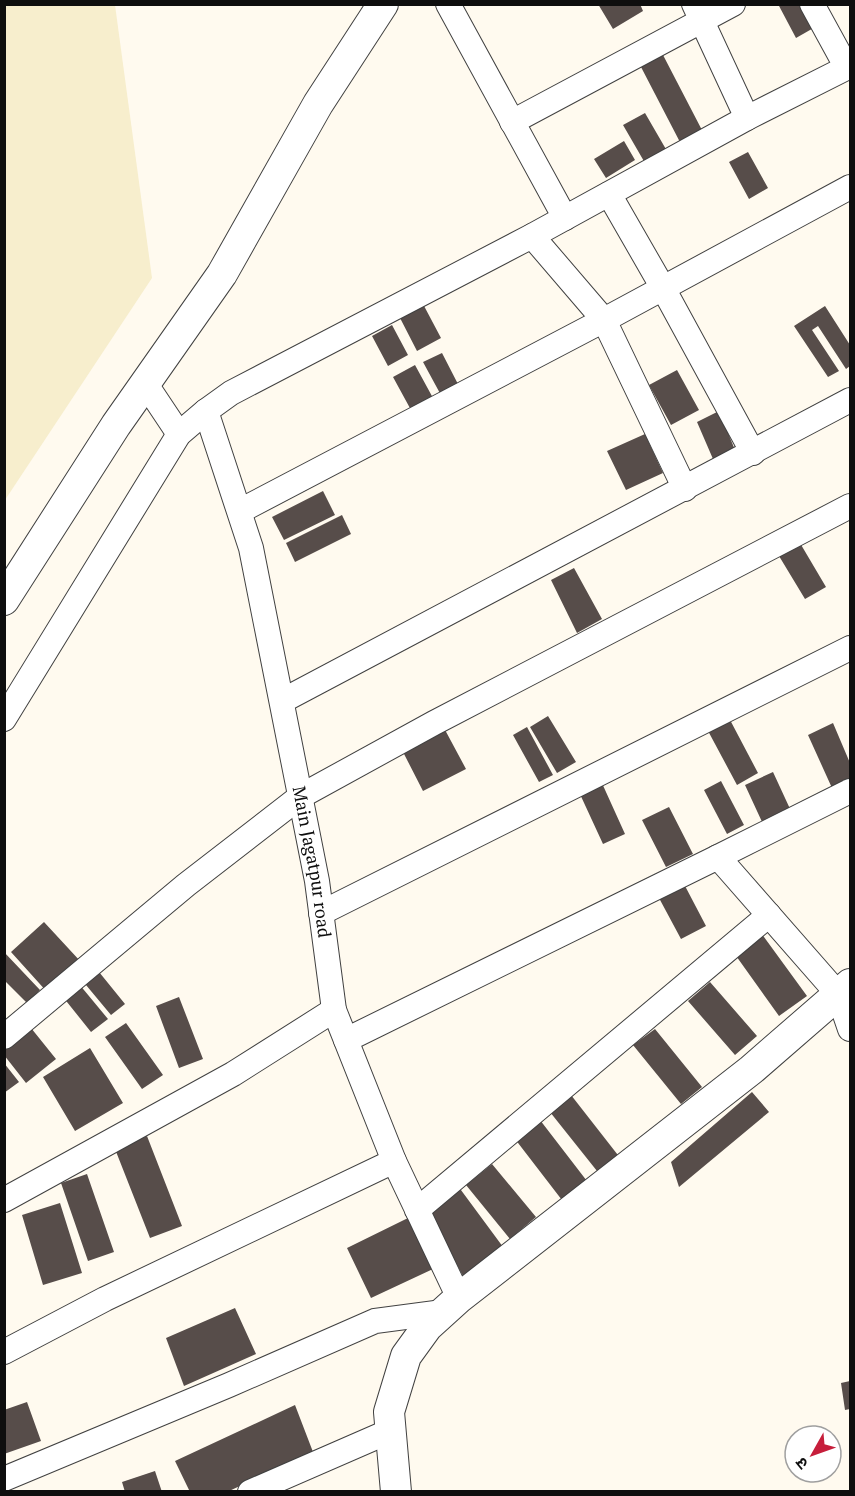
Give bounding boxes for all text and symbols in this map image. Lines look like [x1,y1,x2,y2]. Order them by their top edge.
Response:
street label: Main Jagatpur road [287,784,337,939]
north arrow [783,1424,843,1484]
text: उ [790,1453,813,1474]

